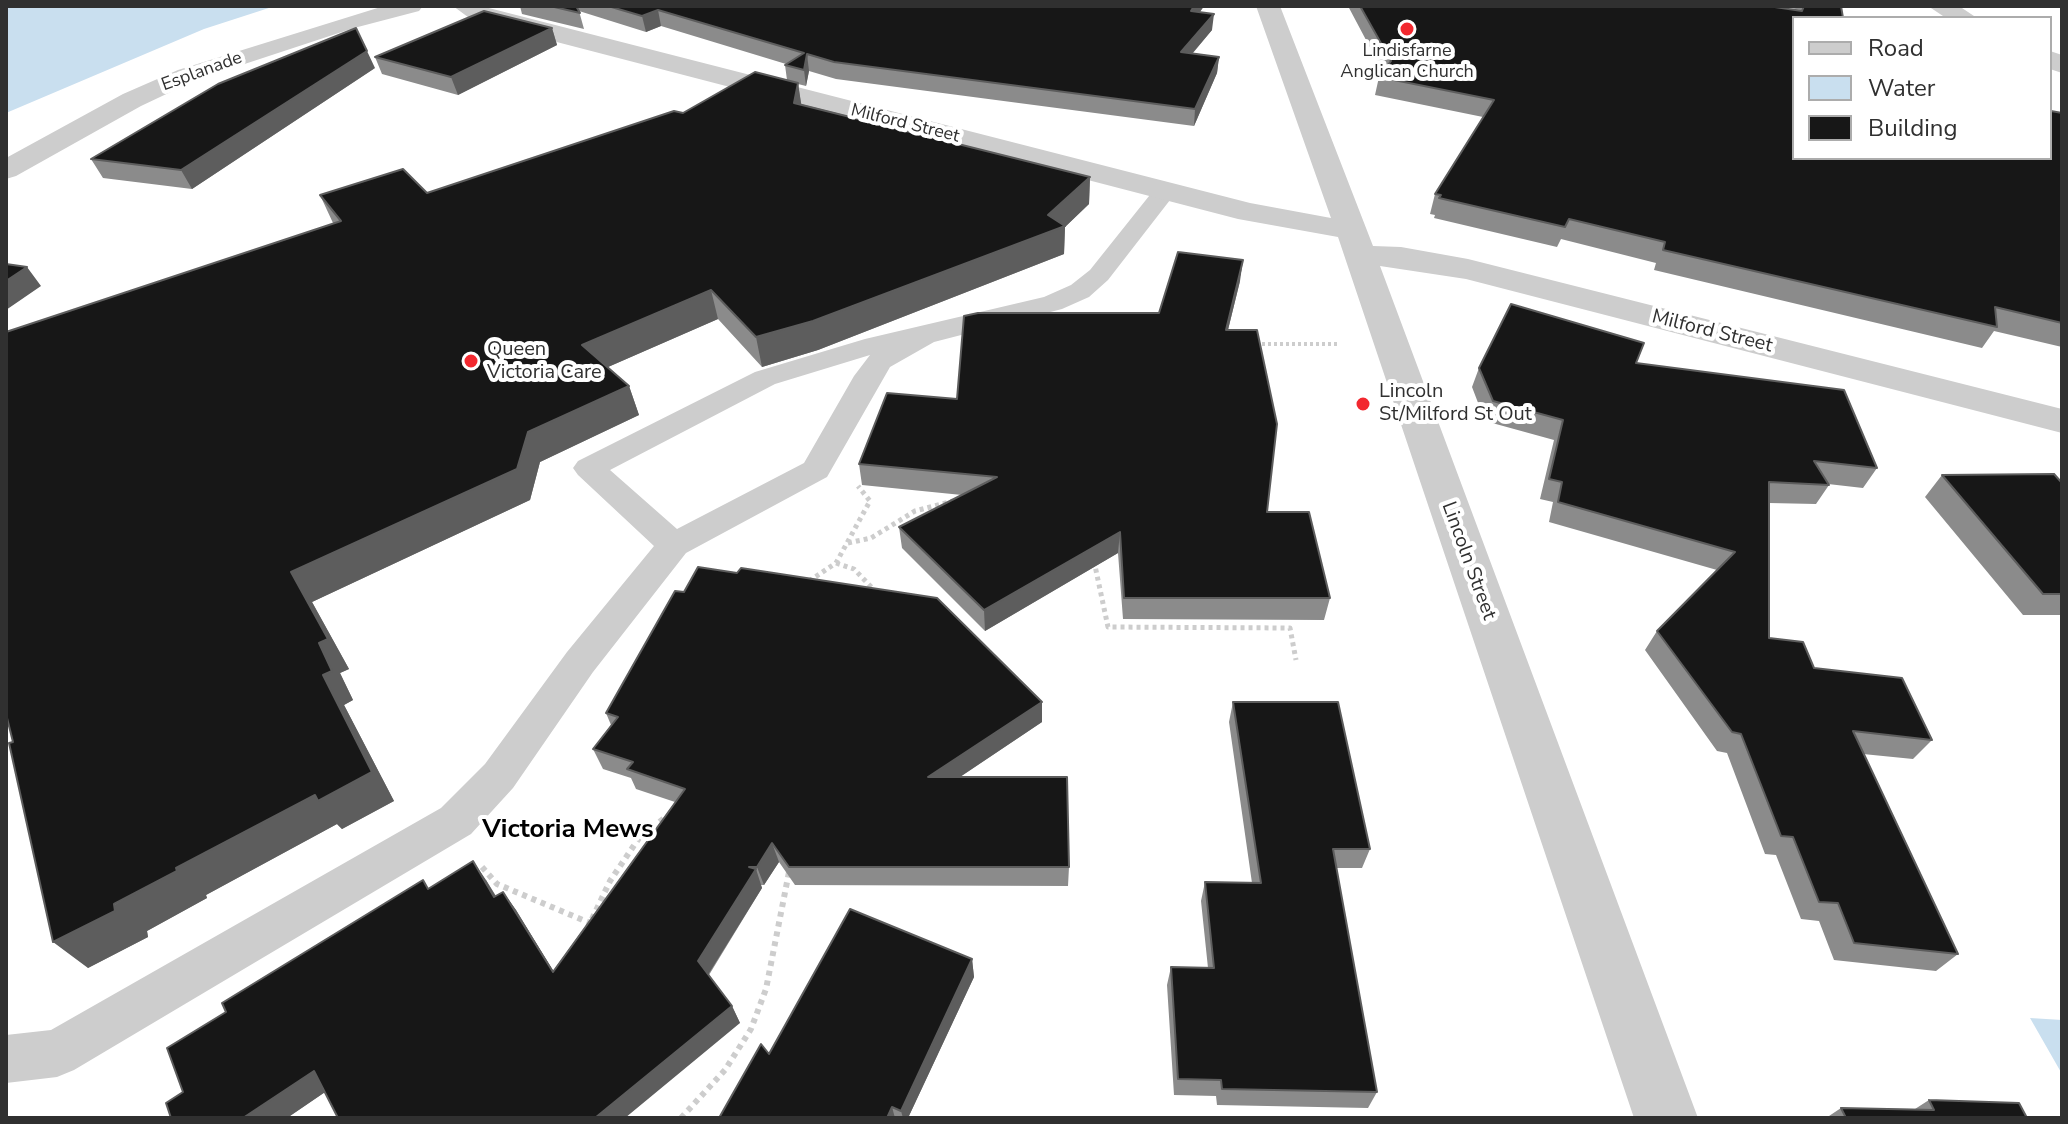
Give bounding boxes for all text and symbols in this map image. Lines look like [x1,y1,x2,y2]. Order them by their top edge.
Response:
legend [1792,16,2052,160]
marker: Lindisfarne Anglican Church [1398,20,1416,38]
text: Road [1868,32,1924,64]
place label: Lindisfarne Anglican Church [1340,41,1474,84]
street label: Esplanade [159,47,245,97]
text: Water [1868,72,1935,104]
street label: Milford Street [849,100,961,148]
text: Building [1868,112,1958,144]
street label: Milford Street [1649,305,1775,359]
place label: Queen Victoria Care [487,338,602,385]
marker: Queen Victoria Care [462,352,480,370]
place label: Lincoln St/Milford St Out [1379,380,1532,427]
marker: Lincoln St/Milford St Out [1354,395,1372,413]
street label: Lincoln Street [1436,499,1500,623]
district label: Victoria Mews [482,815,654,847]

